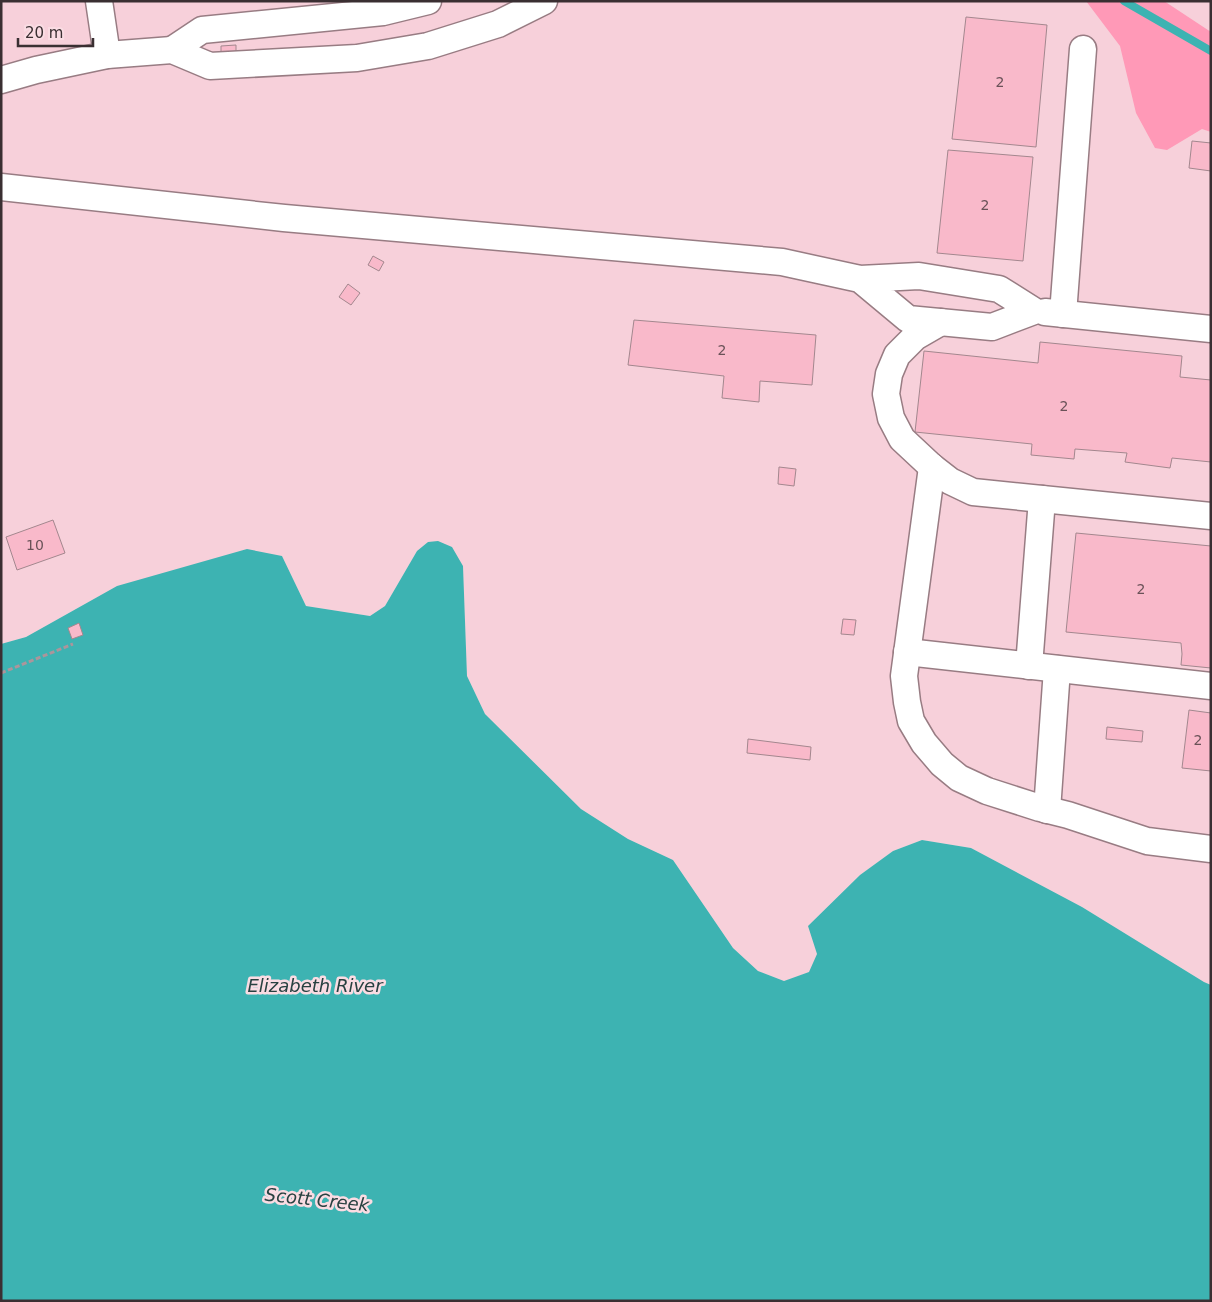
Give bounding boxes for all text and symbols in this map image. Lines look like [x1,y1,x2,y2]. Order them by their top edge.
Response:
scale bar [18,15,92,47]
text: 20 m [25,24,63,42]
house number: 2 [996,74,1004,90]
house number: 2 [981,197,989,213]
house number: 2 [718,342,726,358]
house number: 2 [1060,398,1068,414]
house number: 10 [26,537,44,553]
house number: 2 [1137,581,1145,597]
house number: 2 [1194,732,1202,748]
water label: Elizabeth River [247,975,384,996]
water label: Scott Creek [264,1184,372,1216]

